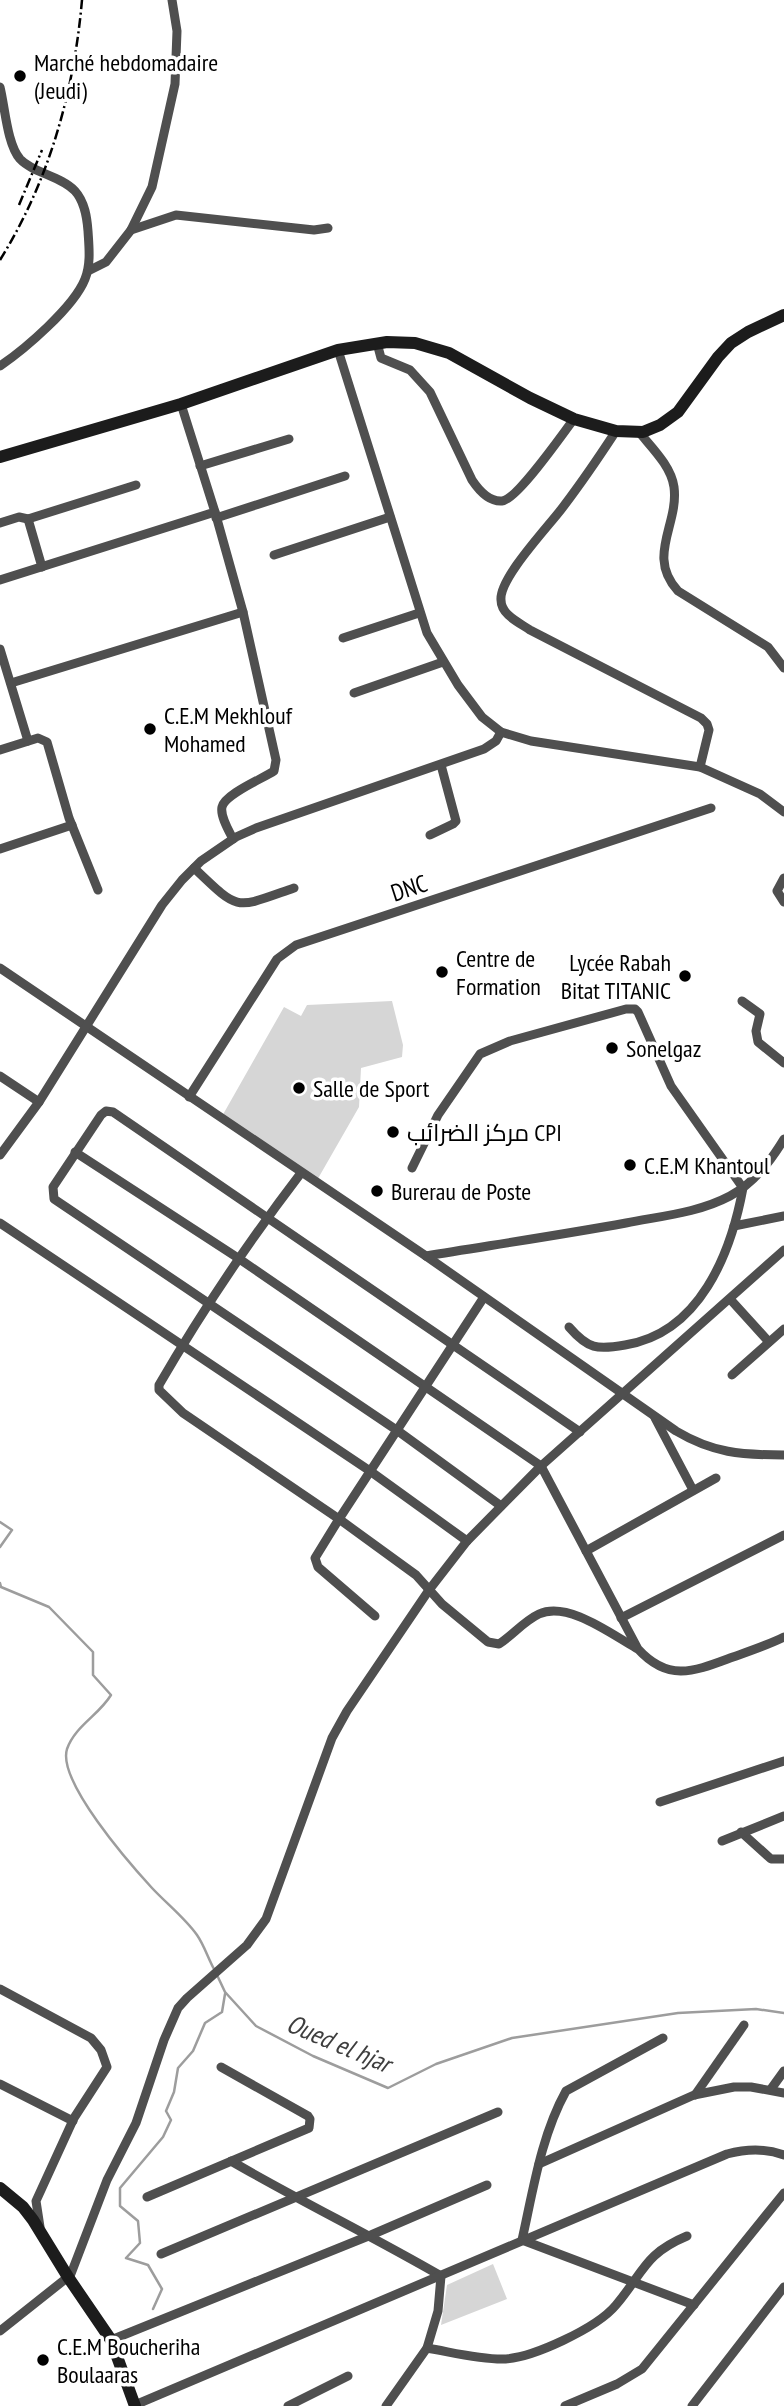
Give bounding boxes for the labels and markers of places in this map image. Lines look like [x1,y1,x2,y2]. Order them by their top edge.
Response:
place label: Marché hebdomadaire (Jeudi) [34,47,218,106]
marker: Marché hebdomadaire (Jeudi) [12,68,28,84]
place label: C.E.M Mekhlouf Mohamed [164,700,293,759]
marker: C.E.M Mekhlouf Mohamed [142,721,158,737]
place label: Centre de Formation [456,943,541,1002]
place label: Lycée Rabah Bitat TITANIC [561,947,671,1006]
marker: Centre de Formation [434,964,450,980]
marker: Lycée Rabah Bitat TITANIC [677,968,693,984]
place label: Sonelgaz [626,1033,701,1064]
marker: Sonelgaz [604,1040,620,1056]
place label: Salle de Sport [313,1073,430,1104]
marker: Salle de Sport [291,1080,307,1096]
place label: مركز الضرائب CPI [407,1117,562,1148]
marker: مركز الضرائب CPI [385,1124,401,1140]
place label: C.E.M Khantoul [644,1150,770,1181]
marker: C.E.M Khantoul [622,1157,638,1173]
place label: Burerau de Poste [391,1176,531,1207]
marker: Burerau de Poste [369,1183,385,1199]
place label: C.E.M Boucheriha Boulaaras [57,2331,200,2390]
marker: C.E.M Boucheriha Boulaaras [35,2352,51,2368]

